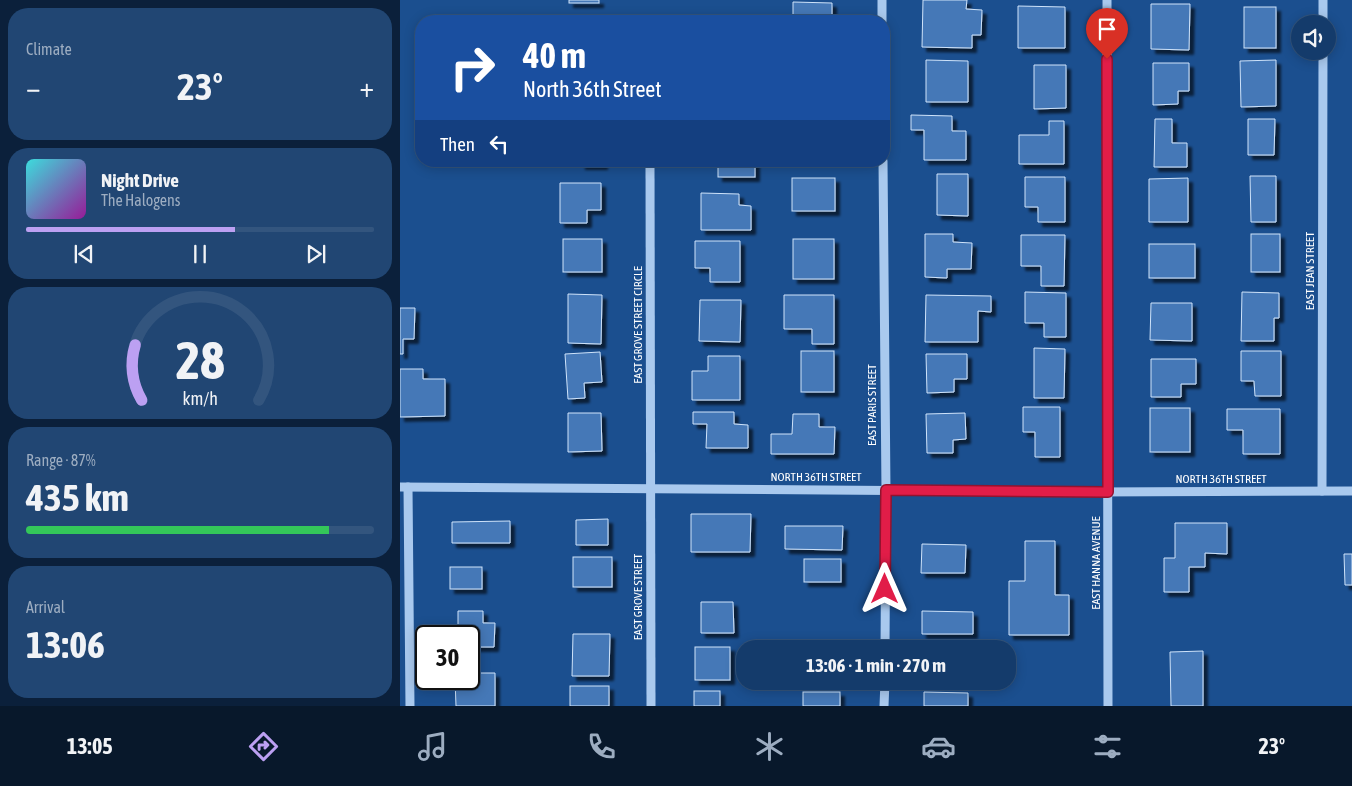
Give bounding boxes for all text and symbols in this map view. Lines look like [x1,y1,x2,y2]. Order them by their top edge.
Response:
pin [1086,8,1128,59]
icon: arrive [1093,15,1121,43]
map controls [1291,15,1336,60]
button: sound [1291,15,1336,60]
icon: right [440,35,505,100]
text: 40 m [523,35,586,75]
text: Climate [26,40,72,58]
text: 23° [177,65,223,108]
text: − [26,71,41,103]
text: + [359,71,374,103]
text: North 36th Street [523,76,662,102]
icon: left [485,130,513,158]
text: Then [440,133,475,155]
text: Night Drive [101,169,179,191]
text: The Halogens [101,191,181,209]
street label: EAST JEAN STREET [1303,231,1317,310]
icon: previous [70,240,98,268]
icon: pause [186,240,214,268]
icon: next [302,240,330,268]
street label: EAST GROVE STREET CIRCLE [631,266,645,384]
text: 28 [176,330,224,390]
street label: EAST PARIS STREET [865,363,879,446]
text: km/h [182,388,218,409]
text: Range · 87% [26,451,96,469]
street label: NORTH 36TH STREET [771,470,862,484]
street label: NORTH 36TH STREET [1176,472,1267,486]
text: 435 km [26,476,129,519]
street label: EAST HANNA AVENUE [1089,516,1103,610]
street label: EAST GROVE STREET [631,553,645,640]
position arrow [858,562,910,614]
text: Arrival [26,598,65,616]
text: 13:06 [26,623,105,666]
speed limit sign: 30 [415,625,480,690]
text: 13:06 · 1 min · 270 m [806,654,946,676]
icon: directions [246,729,281,764]
icon: music [415,729,450,764]
icon: phone [584,729,619,764]
icon: climate [752,729,787,764]
icon: car [921,729,956,764]
icon: filters [1090,729,1125,764]
text: 13:05 [67,733,113,759]
text: 23° [1258,733,1285,759]

